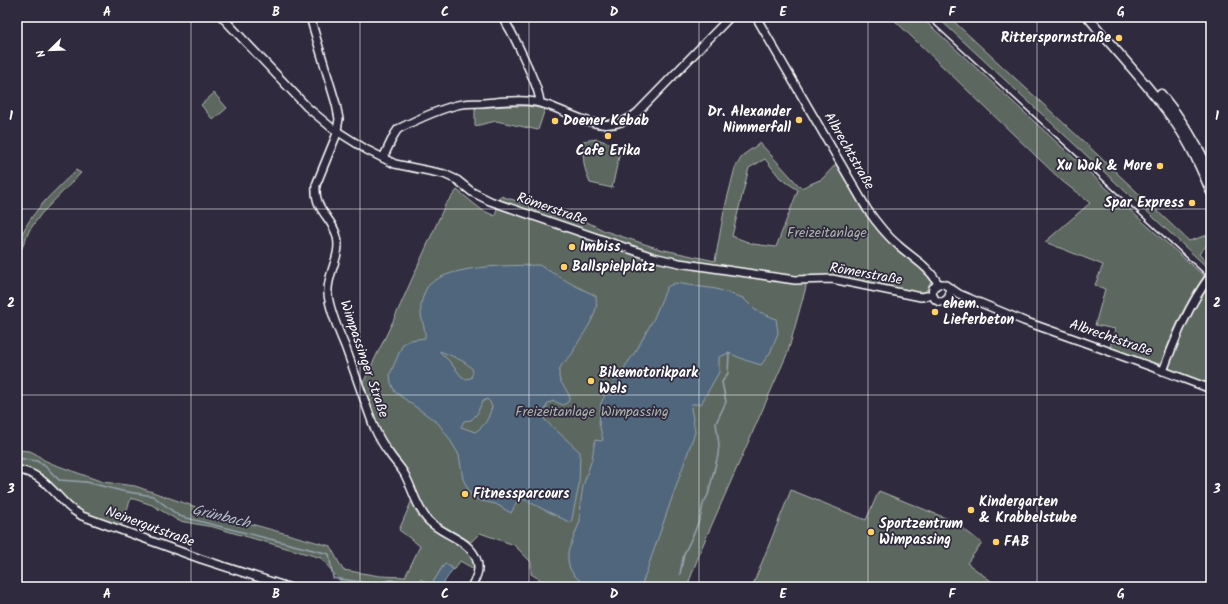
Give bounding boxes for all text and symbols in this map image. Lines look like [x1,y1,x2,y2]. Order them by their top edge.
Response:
text: A [103,2,111,23]
text: B [272,2,280,23]
text: C [441,2,449,23]
text: D [610,2,619,23]
text: E [779,2,787,23]
text: F [948,2,956,23]
text: G [1117,2,1125,23]
place label: Ritterspornstraße [1001,27,1111,49]
north arrow [30,30,70,70]
marker: Ritterspornstraße [1114,33,1124,43]
text: N [32,47,51,60]
place label: Dr. Alexander Nimmerfall [708,101,792,139]
text: 1 [9,106,13,127]
text: 1 [1215,106,1219,127]
street label: Albrechtstraße [818,108,880,195]
place label: Doener Kebab [563,110,649,132]
marker: Dr. Alexander Nimmerfall [794,115,804,125]
marker: Doener Kebab [550,116,560,126]
marker: Cafe Erika [603,131,613,141]
place label: Cafe Erika [576,140,640,162]
place label: Xu Wok & More [1056,155,1152,177]
marker: Xu Wok & More [1155,161,1165,171]
street label: Römerstraße [514,187,591,232]
place label: Spar Express [1104,192,1184,214]
marker: Spar Express [1187,198,1197,208]
park label: Freizeitanlage [787,222,868,244]
place label: Imbiss [580,236,621,258]
marker: Imbiss [567,242,577,252]
place label: Ballspielplatz [572,256,655,278]
street label: Römerstraße [828,257,905,291]
marker: Ballspielplatz [559,262,569,272]
text: 2 [7,293,15,314]
place label: ehem. Lieferbeton [943,293,1015,331]
text: 2 [1213,293,1221,314]
street label: Wimpassinger Straße [334,297,395,421]
marker: ehem. Lieferbeton [930,307,940,317]
street label: Albrechtstraße [1067,314,1156,363]
place label: Bikemotorikpark Wels [599,362,699,400]
marker: Bikemotorikpark Wels [586,376,596,386]
park label: Freizeitanlage Wimpassing [515,401,669,423]
text: 3 [6,479,15,500]
text: 3 [1212,479,1221,500]
place label: Fitnessparcours [473,483,570,505]
marker: Fitnessparcours [460,489,470,499]
place label: Kindergarten & Krabbelstube [979,491,1077,529]
water label: Grünbach [190,498,254,536]
street label: Neinergutstraße [102,501,198,554]
marker: Kindergarten & Krabbelstube [966,505,976,515]
place label: Sportzentrum Wimpassing [879,513,964,551]
marker: Sportzentrum Wimpassing [866,527,876,537]
place label: FAB [1004,531,1029,553]
marker: FAB [991,537,1001,547]
text: A [103,584,111,604]
text: B [272,584,280,604]
text: C [441,584,449,604]
text: D [610,584,619,604]
text: E [779,584,787,604]
text: F [948,584,956,604]
text: G [1117,584,1125,604]

